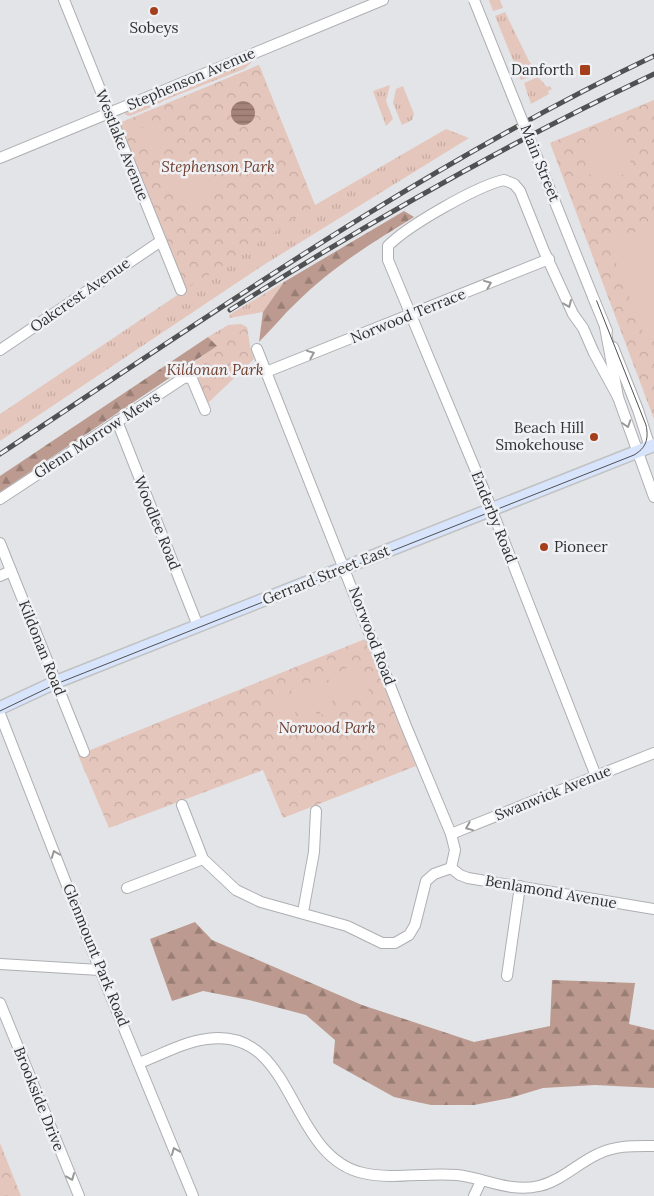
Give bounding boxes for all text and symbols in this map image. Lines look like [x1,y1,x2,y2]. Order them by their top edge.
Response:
marker: Sobeys [148,5,160,17]
place label: Sobeys [130,18,179,37]
street label: Stephenson Avenue [124,43,258,114]
place label: Danforth [511,60,574,79]
marker: Danforth [578,63,592,77]
street label: Westlake Avenue [92,87,153,203]
street label: Main Street [516,122,565,204]
park label: Stephenson Park [161,157,275,176]
street label: Oakcrest Avenue [26,253,133,336]
one-way arrow [483,280,492,290]
street label: Norwood Terrace [347,284,468,347]
one-way arrow [562,299,573,308]
one-way arrow [306,349,315,360]
park label: Kildonan Park [166,360,264,379]
street label: Glenn Morrow Mews [30,387,163,482]
place label: Beach Hill Smokehouse [496,418,584,454]
one-way arrow [621,420,631,428]
marker: Beach Hill Smokehouse [588,431,600,443]
street label: Enderby Road [467,468,521,565]
street label: Woodlee Road [130,473,185,573]
place label: Pioneer [554,537,608,556]
street label: Gerrard Street East [259,540,392,609]
marker: Pioneer [538,541,550,553]
street label: Norwood Road [345,584,400,688]
street label: Kildonan Road [15,597,70,698]
park label: Norwood Park [278,718,376,737]
street label: Swanwick Avenue [492,760,614,825]
one-way arrow [465,820,474,831]
one-way arrow [51,850,61,859]
street label: Benlamond Avenue [484,871,618,912]
street label: Glenmount Park Road [59,881,134,1029]
street label: Brookside Drive [10,1044,69,1154]
one-way arrow [171,1147,181,1156]
one-way arrow [65,1173,75,1181]

